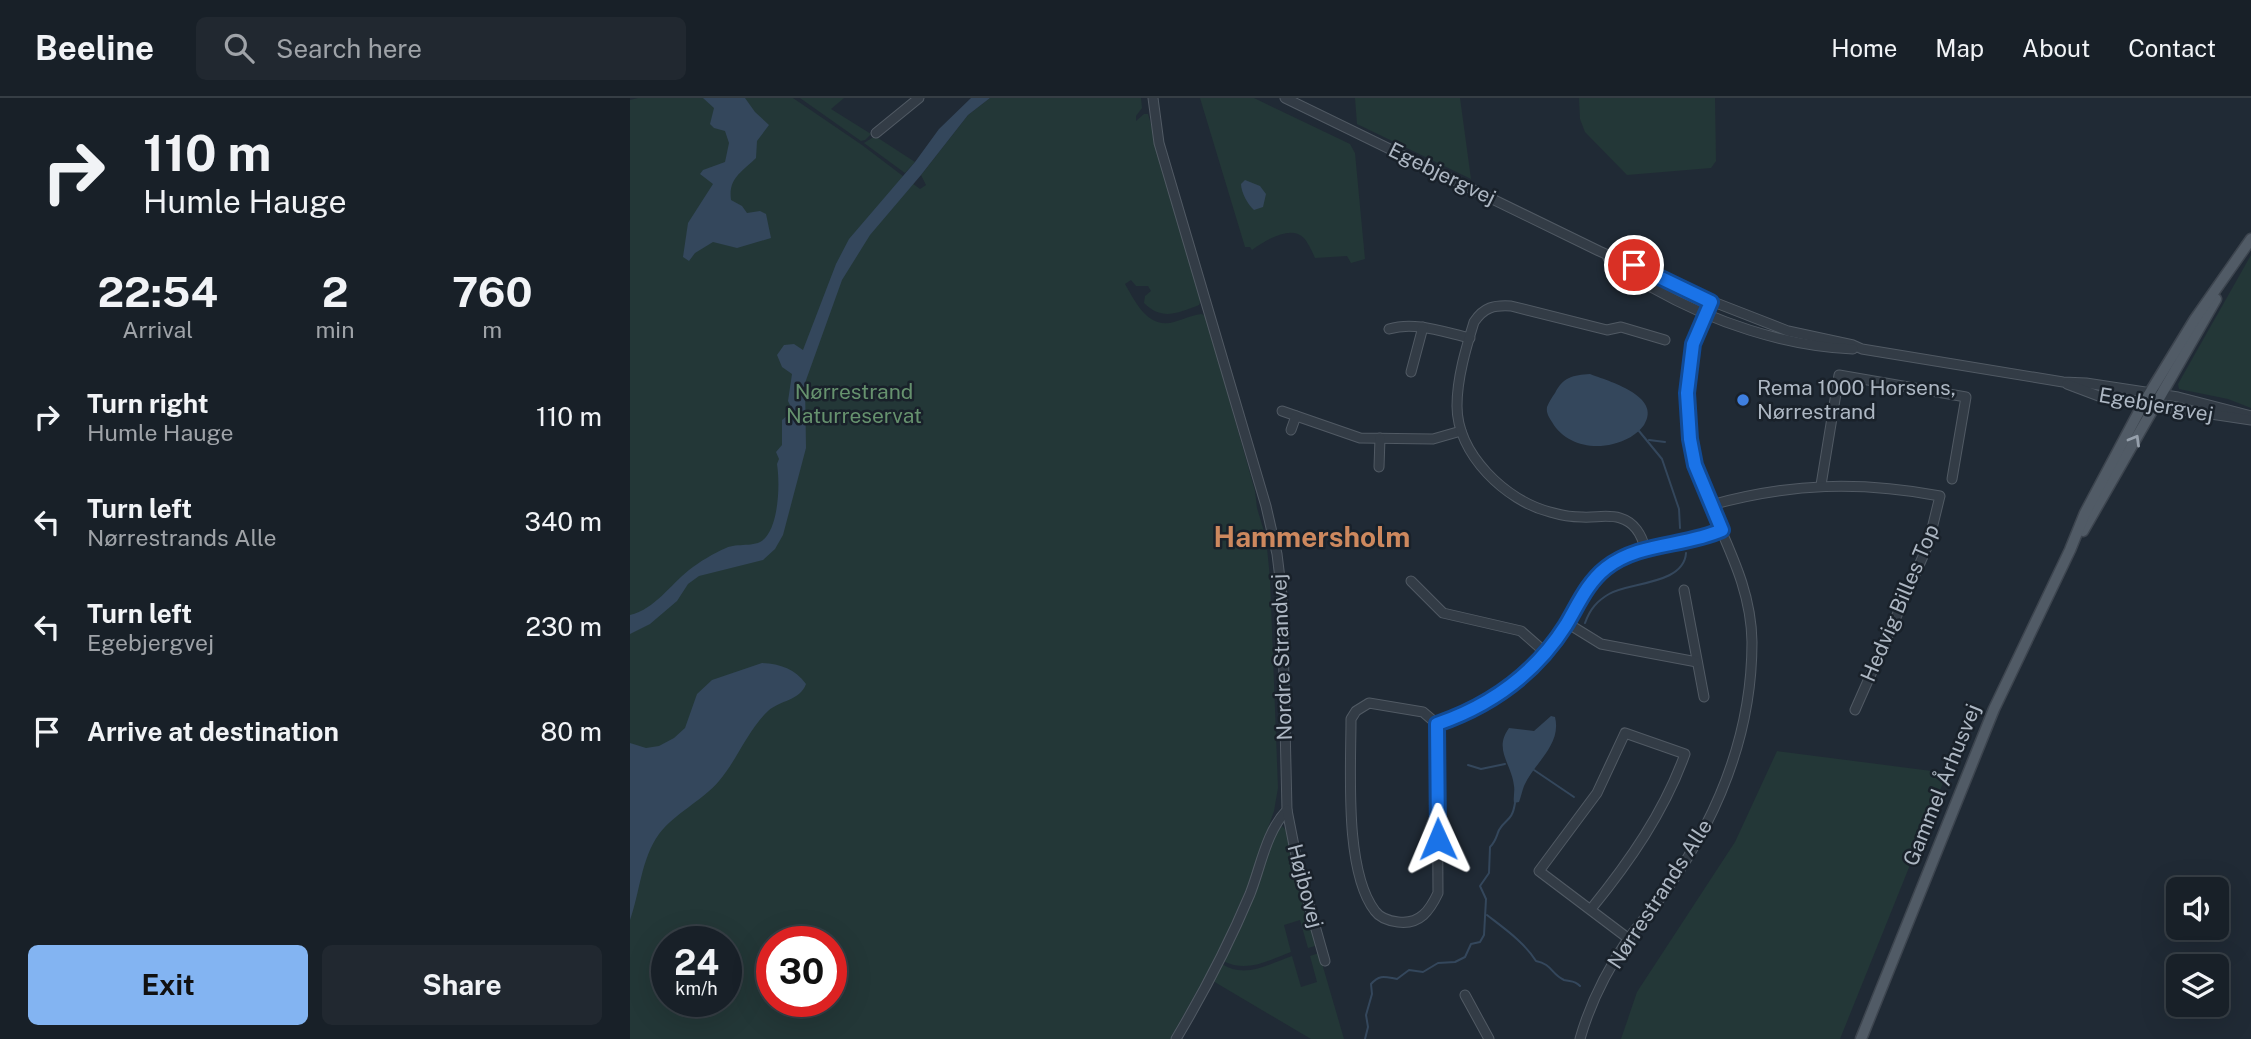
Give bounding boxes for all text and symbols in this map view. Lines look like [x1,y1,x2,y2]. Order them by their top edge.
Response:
search box [196,17,686,80]
text: Beeline [35,29,154,67]
icon: search [220,29,258,67]
text: Search here [276,33,422,64]
text: Home [1831,34,1897,62]
text: Map [1935,34,1984,62]
text: About [2022,34,2090,62]
text: Contact [2128,34,2216,62]
text: 110 m [143,124,271,182]
icon: right [28,126,119,217]
street label: Egebjergvej [1385,137,1500,210]
text: Humle Hauge [143,183,347,220]
pin [1604,235,1664,295]
icon: arrive [1615,246,1653,284]
text: 22:54 [97,267,218,316]
text: 2 [322,267,348,316]
text: 760 [452,267,533,316]
text: Arrival [122,316,193,343]
text: min [315,316,354,343]
text: m [482,316,502,343]
place label: Rema 1000 Horsens, Nørrestrand [1757,375,1956,424]
park label: Nørrestrand Naturreservat [786,379,922,428]
street label: Egebjergvej [2097,382,2215,427]
text: Turn right [87,388,209,419]
marker: Rema 1000 Horsens, Nørrestrand [1735,392,1751,408]
icon: right [28,398,66,436]
text: 110 m [536,401,602,432]
text: Humle Hauge [87,419,233,446]
one-way arrow [2127,435,2140,448]
text: Turn left [87,493,192,524]
icon: left [28,503,66,541]
text: 340 m [525,506,602,537]
district label: Hammersholm [1214,520,1410,553]
street label: Hedvig Billes Top [1855,520,1944,685]
text: Nørrestrands Alle [87,524,277,551]
street label: Nordre Strandvej [1266,573,1297,741]
text: Turn left [87,598,192,629]
icon: left [28,608,66,646]
text: 230 m [526,611,602,642]
text: Egebjergvej [87,629,214,656]
street label: Gammel Århusvej [1897,700,1985,869]
icon: arrive [28,713,66,751]
text: Arrive at destination [87,716,339,747]
text: 80 m [541,716,602,747]
position arrow [1401,802,1475,876]
street label: Nørrestrands Alle [1602,814,1717,973]
street label: Højbovej [1282,841,1329,931]
map controls [2166,877,2229,1017]
button: sound [2166,877,2229,940]
speed limit sign: 30 [756,926,847,1017]
text: 24 [674,942,719,983]
button: Exit [28,945,308,1025]
button: Share [322,945,602,1025]
button: layers [2166,954,2229,1017]
text: km/h [675,978,718,999]

